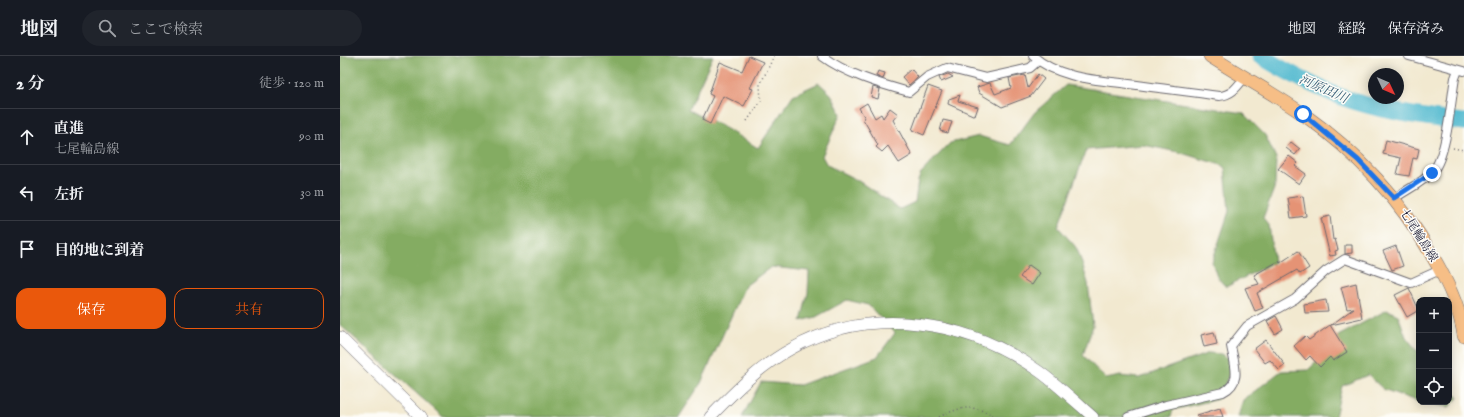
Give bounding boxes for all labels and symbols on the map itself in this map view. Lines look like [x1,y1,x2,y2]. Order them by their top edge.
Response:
north arrow [1368,68,1404,104]
water label: 河原田川 [1296,71,1352,109]
route start [1294,105,1312,123]
route end [1423,164,1441,182]
street label: 七尾輪島線 [1396,206,1441,265]

